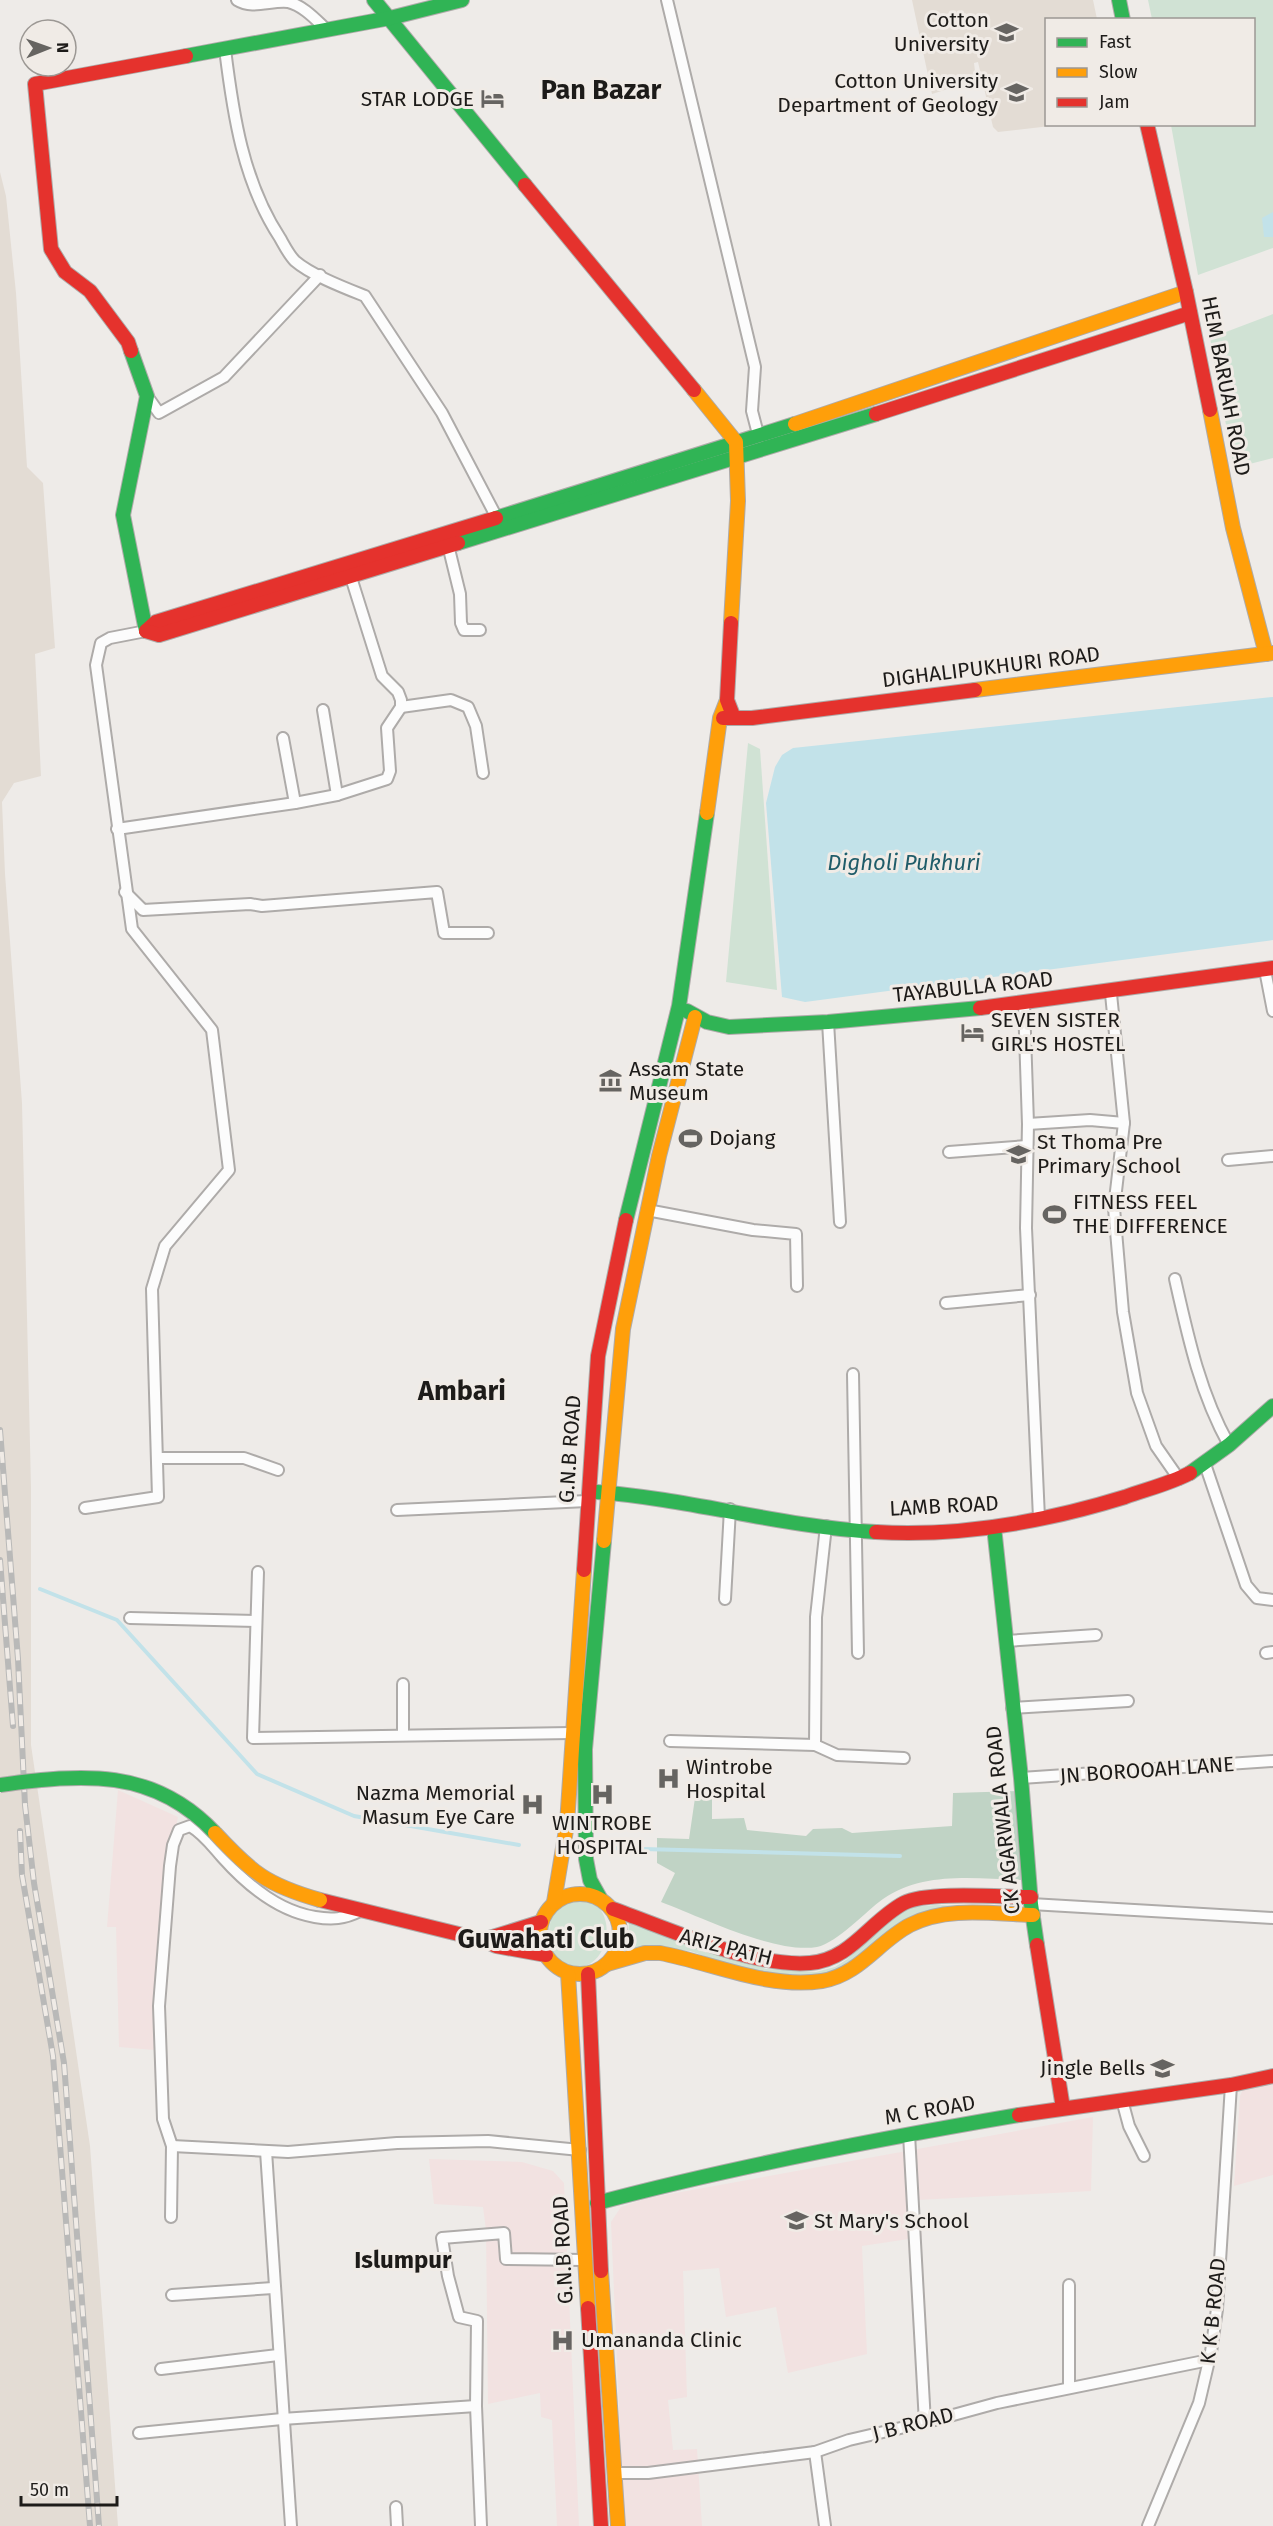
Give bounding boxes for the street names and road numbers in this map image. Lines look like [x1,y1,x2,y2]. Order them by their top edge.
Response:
street label: HEM BARUAH ROAD [1196,294,1256,478]
street label: DIGHALIPUKHURI ROAD [881,641,1101,693]
street label: TAYABULLA ROAD [892,966,1054,1008]
street label: G.N.B ROAD [553,1394,587,1504]
street label: LAMB ROAD [889,1490,999,1522]
street label: CK AGARWALA ROAD [980,1724,1026,1916]
street label: JN BOROOAH LANE [1059,1751,1235,1789]
street label: ARIZ PATH [677,1923,775,1971]
street label: M C ROAD [883,2089,977,2131]
street label: G.N.B ROAD [547,2195,579,2305]
street label: K K B ROAD [1194,2257,1232,2365]
street label: J B ROAD [870,2401,956,2447]

